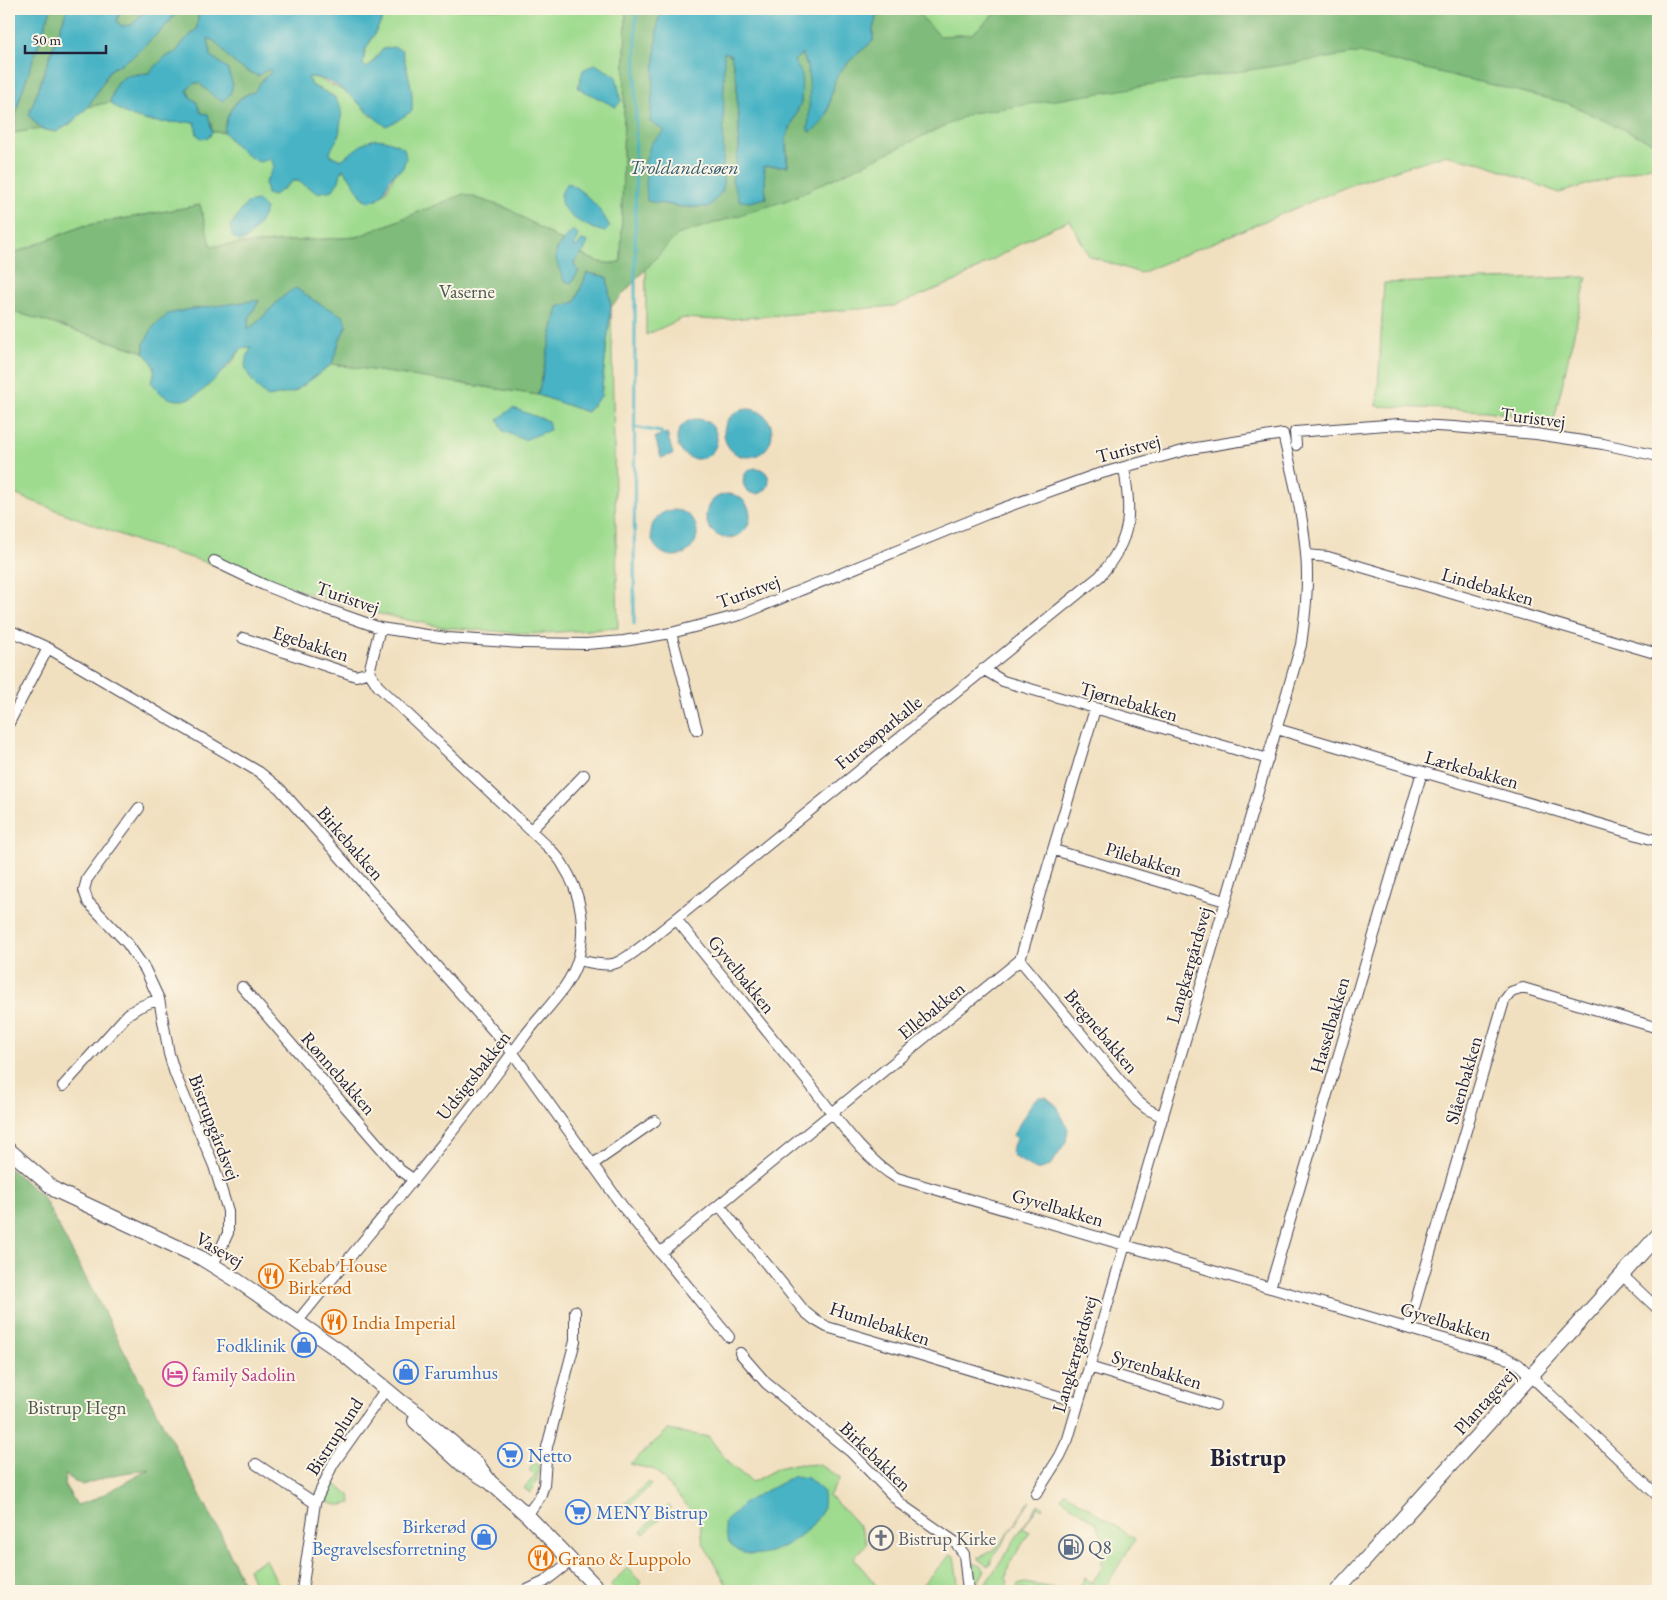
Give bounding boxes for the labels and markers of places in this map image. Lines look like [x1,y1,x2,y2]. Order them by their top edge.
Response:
place label: Kebab House Birkerød [288,1253,387,1300]
restaurant icon: Kebab House Birkerød [258,1263,284,1289]
restaurant icon: India Imperial [321,1309,347,1335]
place label: India Imperial [352,1310,456,1335]
shop icon: Fodklinik [291,1332,317,1358]
place label: Fodklinik [216,1333,287,1358]
shop icon: Farumhus [393,1359,419,1385]
place label: Farumhus [424,1360,498,1385]
hotel icon: family Sadolin [162,1361,188,1387]
place label: family Sadolin [192,1362,296,1387]
supermarket icon: Netto [497,1442,523,1468]
place label: Netto [528,1443,572,1468]
supermarket icon: MENY Bistrup [565,1499,591,1525]
place label: MENY Bistrup [596,1500,708,1525]
place label: Birkerød Begravelsesforretning [312,1514,467,1561]
shop icon: Birkerød Begravelsesforretning [471,1524,497,1550]
church icon: Bistrup Kirke [868,1525,894,1551]
place label: Bistrup Kirke [898,1526,996,1551]
fuel station icon: Q8 [1058,1534,1084,1560]
place label: Q8 [1088,1535,1112,1560]
restaurant icon: Grano & Luppolo [528,1545,554,1571]
place label: Grano & Luppolo [558,1546,691,1571]

